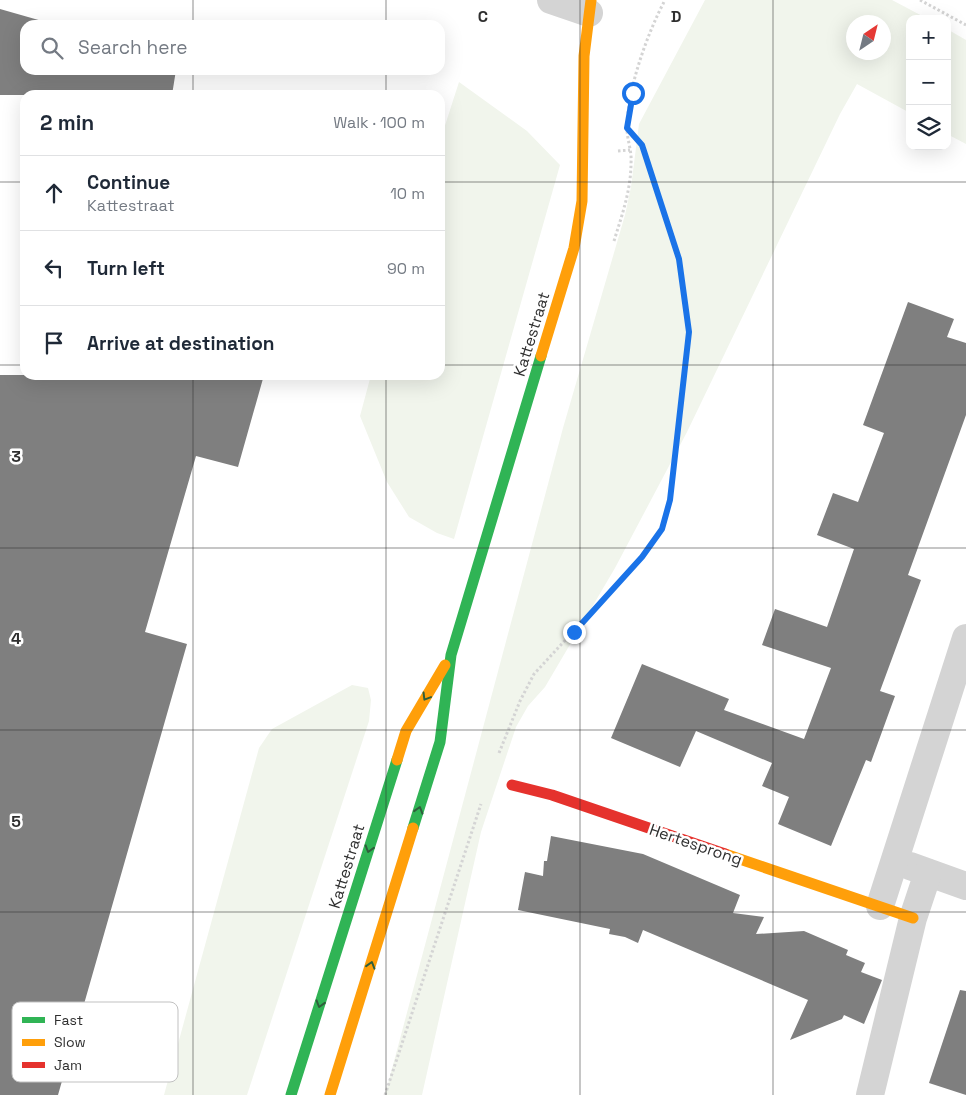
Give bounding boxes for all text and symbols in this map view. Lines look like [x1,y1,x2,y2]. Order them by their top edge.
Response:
text: C [478,6,488,27]
text: D [671,6,681,27]
north arrow [846,15,891,60]
map controls [906,15,951,150]
button: + [906,15,951,60]
search box [20,20,445,75]
icon: search [38,34,66,62]
text: Search here [78,35,188,60]
button: − [906,60,951,105]
route start [622,82,645,105]
button: layers [906,105,951,150]
text: 2 min [40,109,94,136]
text: Walk · 100 m [333,112,425,133]
text: Continue [87,170,170,195]
icon: ahead [40,179,68,207]
text: 10 m [390,183,425,204]
text: Kattestraat [87,195,175,216]
icon: left [40,254,68,282]
text: Turn left [87,256,165,281]
text: 90 m [387,258,425,279]
street label: Kattestraat [509,289,554,379]
icon: arrive [40,329,68,357]
text: Arrive at destination [87,331,275,356]
text: 3 [11,446,21,467]
route end [563,621,586,644]
text: 4 [11,628,21,649]
one-way arrow [422,692,432,701]
one-way arrow [414,806,424,814]
text: 5 [11,811,21,832]
street label: Hertesprong [647,819,745,870]
street label: Kattestraat [324,821,369,911]
one-way arrow [364,844,374,852]
one-way arrow [365,961,375,970]
one-way arrow [316,999,326,1007]
legend [12,1002,178,1082]
text: Fast [54,1011,83,1029]
text: Slow [54,1033,86,1051]
text: Jam [54,1056,82,1074]

